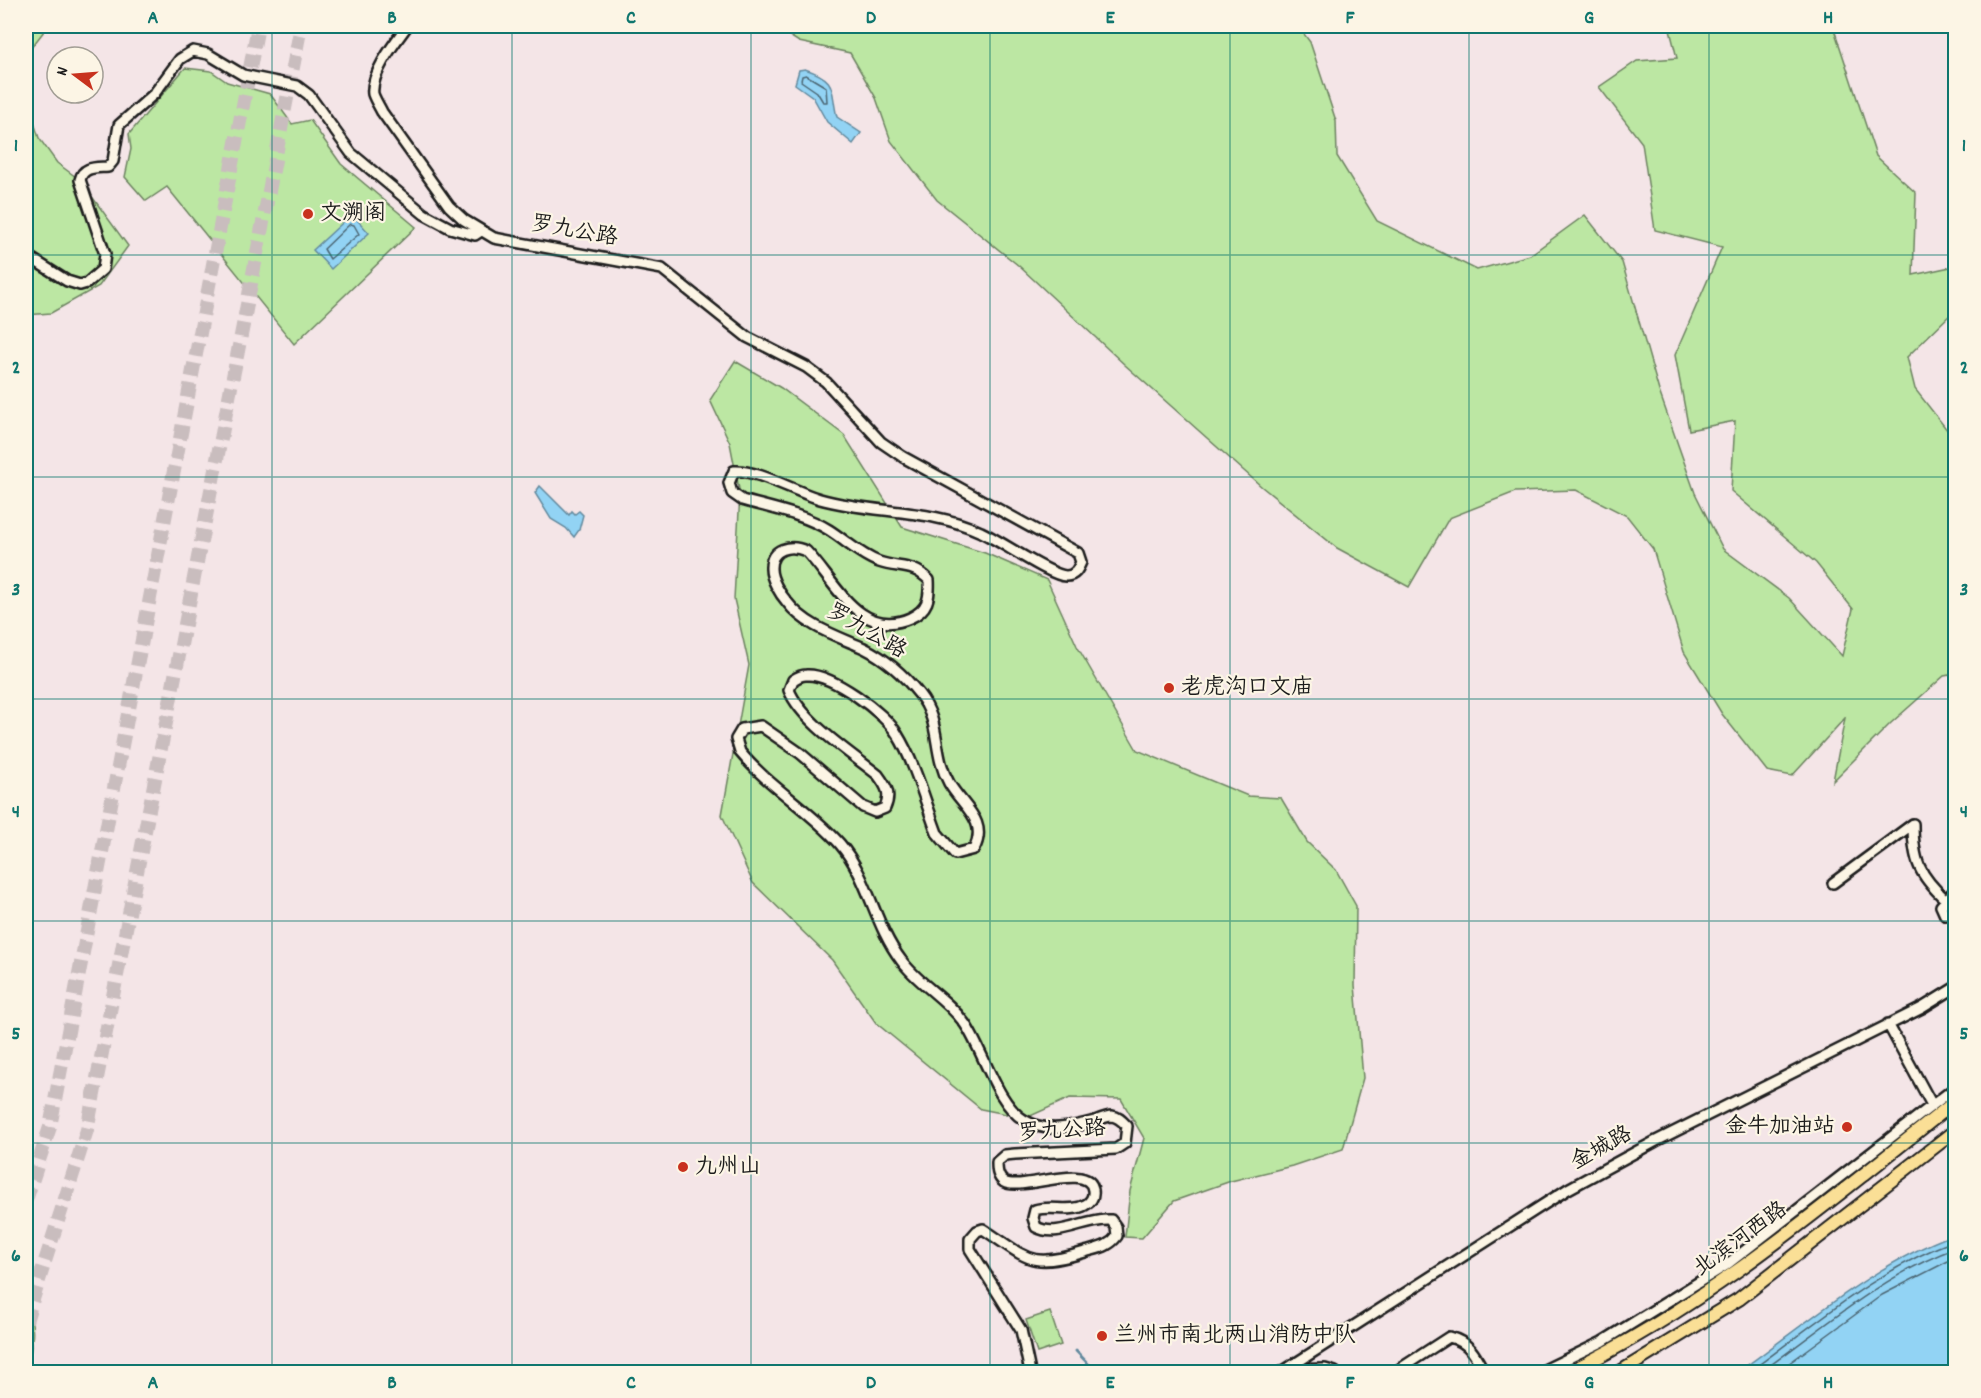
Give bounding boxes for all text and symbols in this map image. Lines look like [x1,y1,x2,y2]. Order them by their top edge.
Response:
text: A [148,5,159,33]
text: B [387,5,397,33]
text: C [626,5,636,33]
text: D [866,5,877,33]
text: E [1105,5,1115,33]
text: F [1346,5,1356,33]
text: G [1584,5,1594,33]
text: H [1823,5,1833,33]
north arrow [45,45,105,105]
text: N [51,64,75,79]
text: 1 [14,133,18,161]
text: 1 [1962,133,1966,161]
place label: 文溯阁 [320,199,386,230]
marker: 文溯阁 [301,207,315,221]
street label: 罗九公路 [528,209,620,255]
text: 2 [12,355,20,383]
text: 2 [1960,355,1968,383]
text: 3 [12,577,20,605]
text: 3 [1960,577,1968,605]
street label: 罗九公路 [820,597,912,667]
place label: 老虎沟口文庙 [1181,673,1313,704]
marker: 老虎沟口文庙 [1162,681,1176,695]
text: 4 [12,799,20,827]
text: 4 [1960,799,1968,827]
text: 5 [11,1021,21,1049]
text: 5 [1959,1021,1969,1049]
place label: 金牛加油站 [1725,1112,1835,1143]
street label: 罗九公路 [1017,1113,1107,1151]
street label: 金城路 [1566,1119,1638,1179]
marker: 金牛加油站 [1840,1120,1854,1134]
place label: 九州山 [695,1152,761,1183]
marker: 九州山 [676,1160,690,1174]
street label: 北滨河西路 [1687,1195,1795,1285]
text: 6 [11,1243,21,1271]
text: 6 [1959,1243,1969,1271]
place label: 兰州市南北两山消防中队 [1114,1321,1356,1352]
marker: 兰州市南北两山消防中队 [1095,1329,1109,1343]
text: A [148,1370,159,1398]
text: B [387,1370,397,1398]
text: C [626,1370,636,1398]
text: D [866,1370,877,1398]
text: E [1105,1370,1115,1398]
text: F [1346,1370,1356,1398]
text: G [1584,1370,1594,1398]
text: H [1823,1370,1833,1398]

